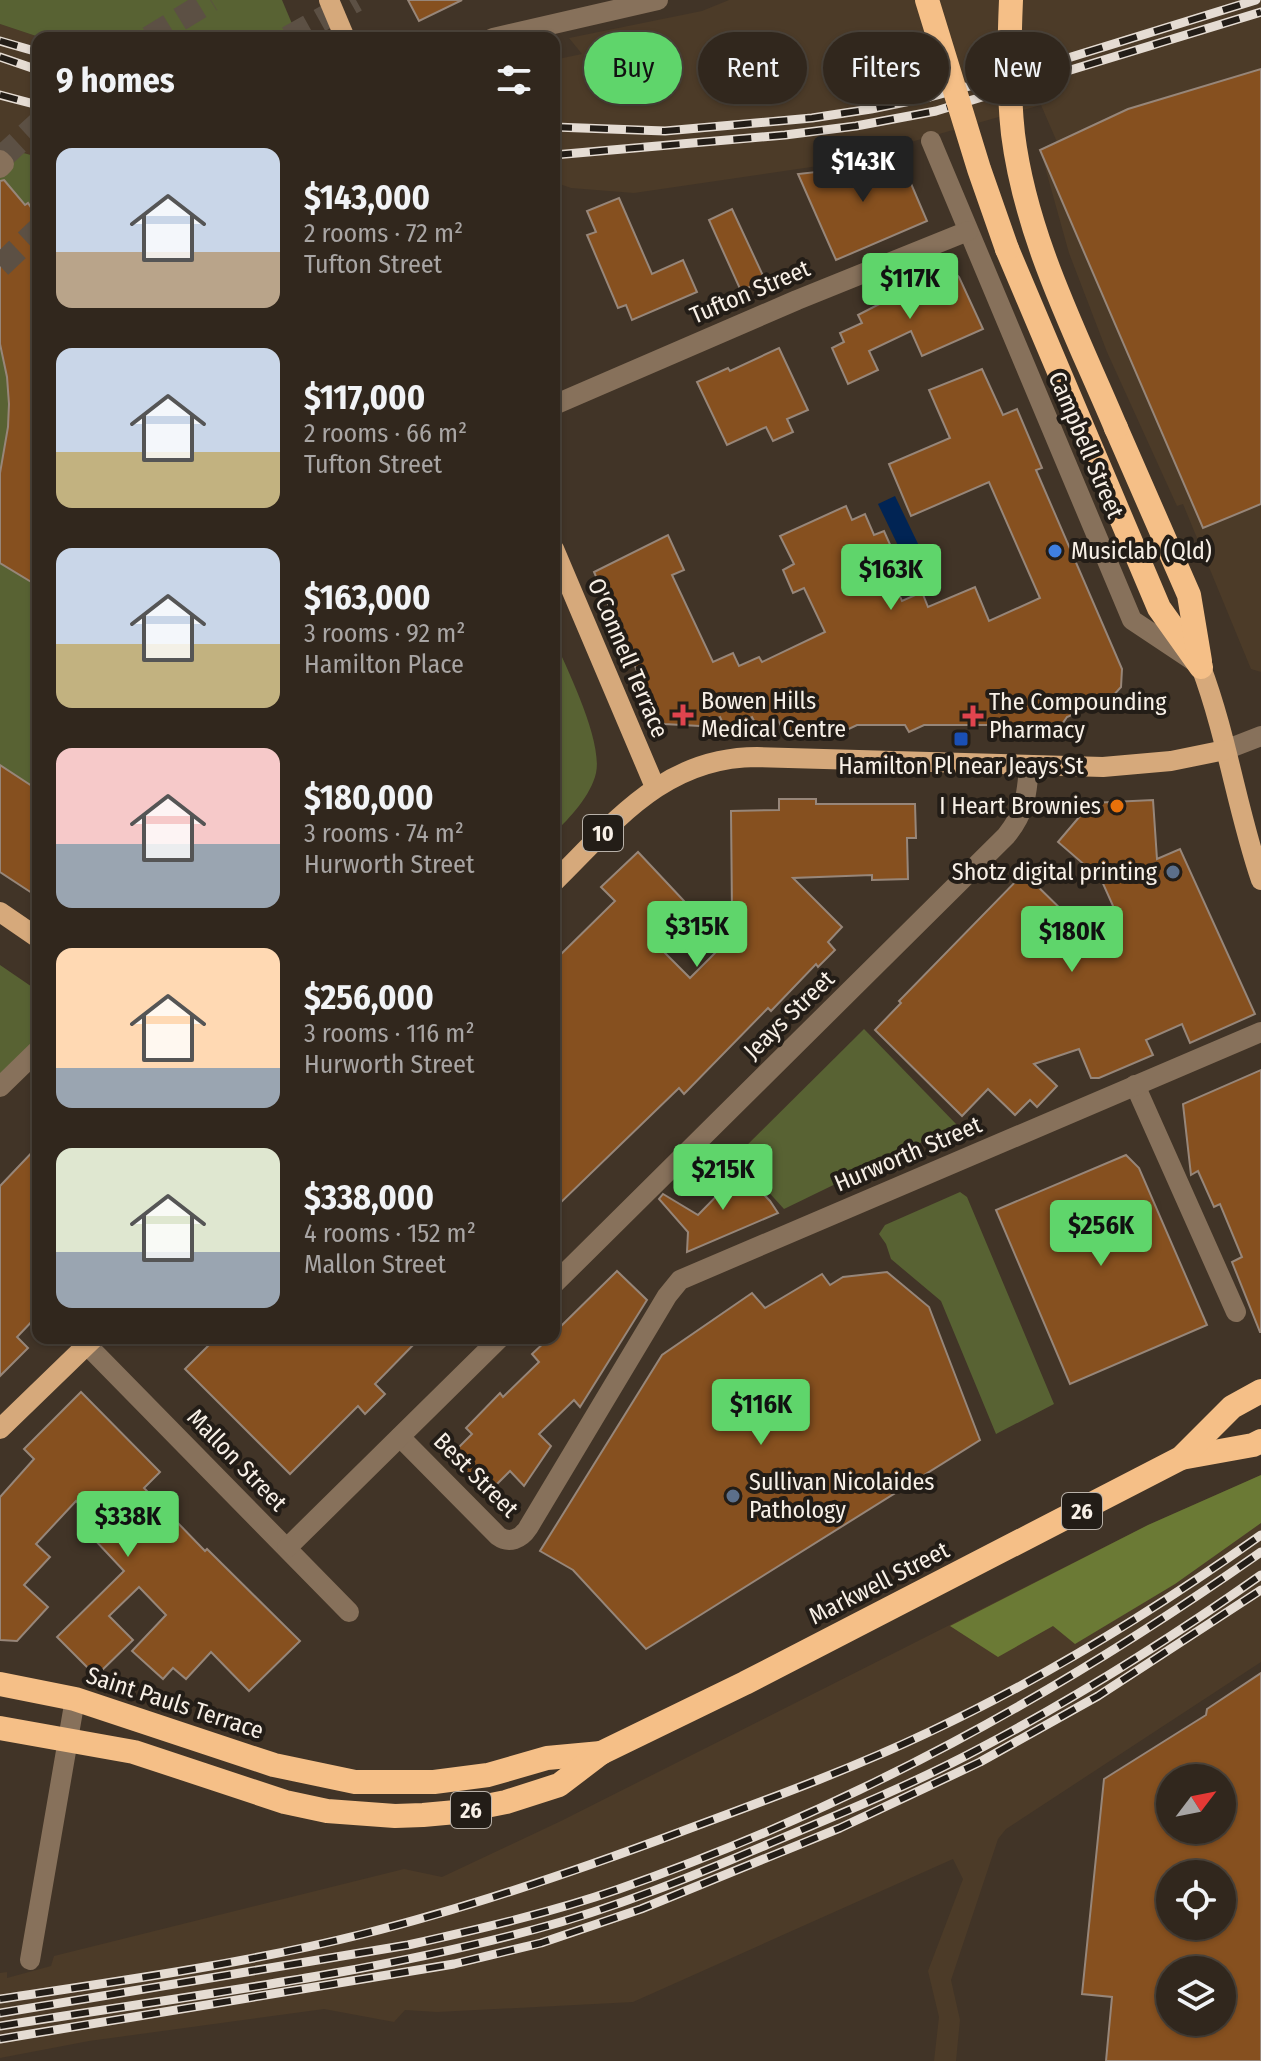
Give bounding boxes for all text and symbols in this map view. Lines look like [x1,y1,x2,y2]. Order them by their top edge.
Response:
chip: Buy [584,32,682,104]
chip: Rent [698,32,807,104]
chip: Filters [823,32,949,104]
chip: New [965,32,1070,104]
icon: filters [492,58,536,102]
text: 9 homes [56,60,175,101]
pin: $143K [807,136,919,204]
text: $143K [831,146,895,177]
text: $143,000 [304,177,430,218]
icon: home [120,180,216,276]
text: 2 rooms · 72 m² [304,218,463,249]
text: Tufton Street [304,249,442,280]
pin: $117K [854,253,966,321]
street label: Tufton Street [686,254,814,330]
text: $117K [880,263,940,294]
street label: Campbell Street [1042,367,1130,523]
text: $117,000 [304,377,425,418]
icon: home [120,380,216,476]
text: 2 rooms · 66 m² [304,418,467,449]
text: Tufton Street [304,449,442,480]
place label: Musiclab (Qld) [1071,537,1212,565]
marker: Musiclab (Qld) [1046,542,1064,560]
pin: $163K [835,544,947,612]
text: $163K [859,554,923,585]
street label: O'Connell Terrace [582,574,674,742]
text: $163,000 [304,577,431,618]
icon: home [120,580,216,676]
text: 3 rooms · 92 m² [304,618,465,649]
text: Hamilton Place [304,649,464,680]
place label: Bowen Hills Medical Centre [701,687,846,743]
place label: The Compounding Pharmacy [989,688,1167,744]
marker: Bowen Hills Medical Centre [672,704,694,726]
marker: The Compounding Pharmacy [964,707,982,725]
marker: Hamilton Pl near Jeays St [952,730,970,748]
place label: Hamilton Pl near Jeays St [838,752,1084,780]
text: $180,000 [304,777,434,818]
icon: home [120,780,216,876]
place label: I Heart Brownies [939,792,1101,820]
marker: I Heart Brownies [1108,797,1126,815]
road number: 10 [583,815,623,851]
text: 3 rooms · 74 m² [304,818,464,849]
text: Hurworth Street [304,849,474,880]
place label: Shotz digital printing [952,858,1158,886]
marker: Shotz digital printing [1164,863,1182,881]
pin: $315K [641,901,753,969]
pin: $180K [1016,906,1128,974]
text: $315K [665,911,729,942]
text: $180K [1039,916,1105,947]
street label: Jeays Street [738,965,840,1065]
text: $256,000 [304,977,434,1018]
icon: home [120,980,216,1076]
text: 3 rooms · 116 m² [304,1018,475,1049]
text: Hurworth Street [304,1049,474,1080]
street label: Hurworth Street [830,1110,986,1198]
pin: $215K [667,1144,779,1212]
text: $215K [691,1154,755,1185]
text: $338,000 [304,1177,434,1218]
icon: home [120,1180,216,1276]
pin: $256K [1045,1200,1157,1268]
text: $256K [1068,1210,1134,1241]
text: 4 rooms · 152 m² [304,1218,476,1249]
text: Mallon Street [304,1249,446,1280]
pin: $116K [705,1379,817,1447]
text: $116K [730,1389,792,1420]
street label: Mallon Street [181,1403,293,1517]
street label: Best Street [428,1427,524,1523]
place label: Sullivan Nicolaides Pathology [749,1468,935,1524]
marker: Sullivan Nicolaides Pathology [724,1487,742,1505]
pin: $338K [72,1491,184,1559]
road number: 26 [1062,1493,1102,1529]
text: $338K [95,1501,161,1532]
street label: Markwell Street [804,1536,954,1630]
street label: Saint Pauls Terrace [83,1661,267,1745]
north arrow [1156,1764,1236,1844]
map controls [1156,1764,1236,2036]
road number: 26 [451,1792,491,1828]
button: locate [1156,1860,1236,1940]
button: layers [1156,1956,1236,2036]

